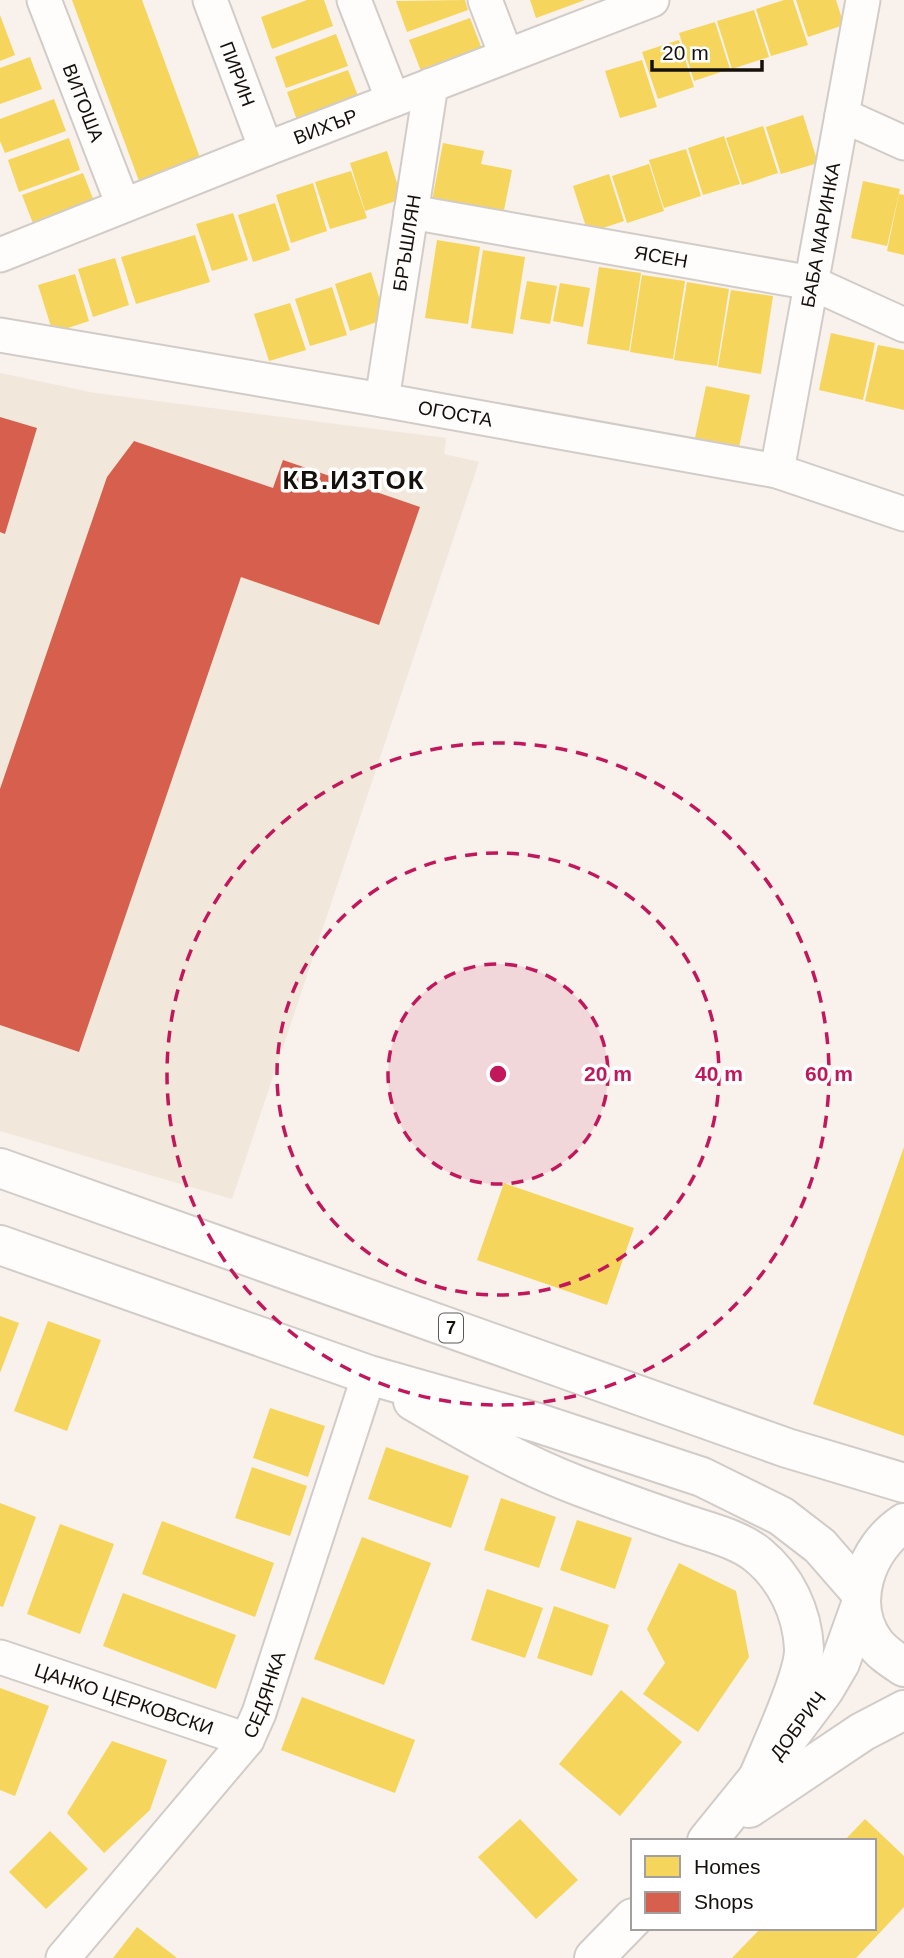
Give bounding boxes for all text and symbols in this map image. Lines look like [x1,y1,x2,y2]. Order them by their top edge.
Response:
scale bar [652,28,762,72]
street label: ПИРИН [216,39,259,109]
text: 20 m [662,41,709,64]
street label: ВИТОША [59,61,108,145]
street label: ВИХЪР [290,104,360,148]
street label: БАБА МАРИНКА [797,160,844,309]
street label: БРЪШЛЯН [389,193,424,293]
street label: ЯСЕН [633,241,689,271]
street label: ОГОСТА [416,396,495,430]
district label: КВ.ИЗТОК [282,465,426,495]
centre of rings [486,1062,510,1086]
text: 20 m [584,1062,632,1085]
text: 40 m [695,1062,743,1085]
text: 60 m [805,1062,853,1085]
road number: 7 [439,1314,463,1343]
street label: СЕДЯНКА [239,1648,289,1741]
street label: ЦАНКО ЦЕРКОВСКИ [32,1659,216,1738]
street label: ДОБРИЧ [765,1687,830,1763]
legend [631,1839,876,1930]
text: Homes [694,1855,761,1878]
text: Shops [694,1890,754,1913]

